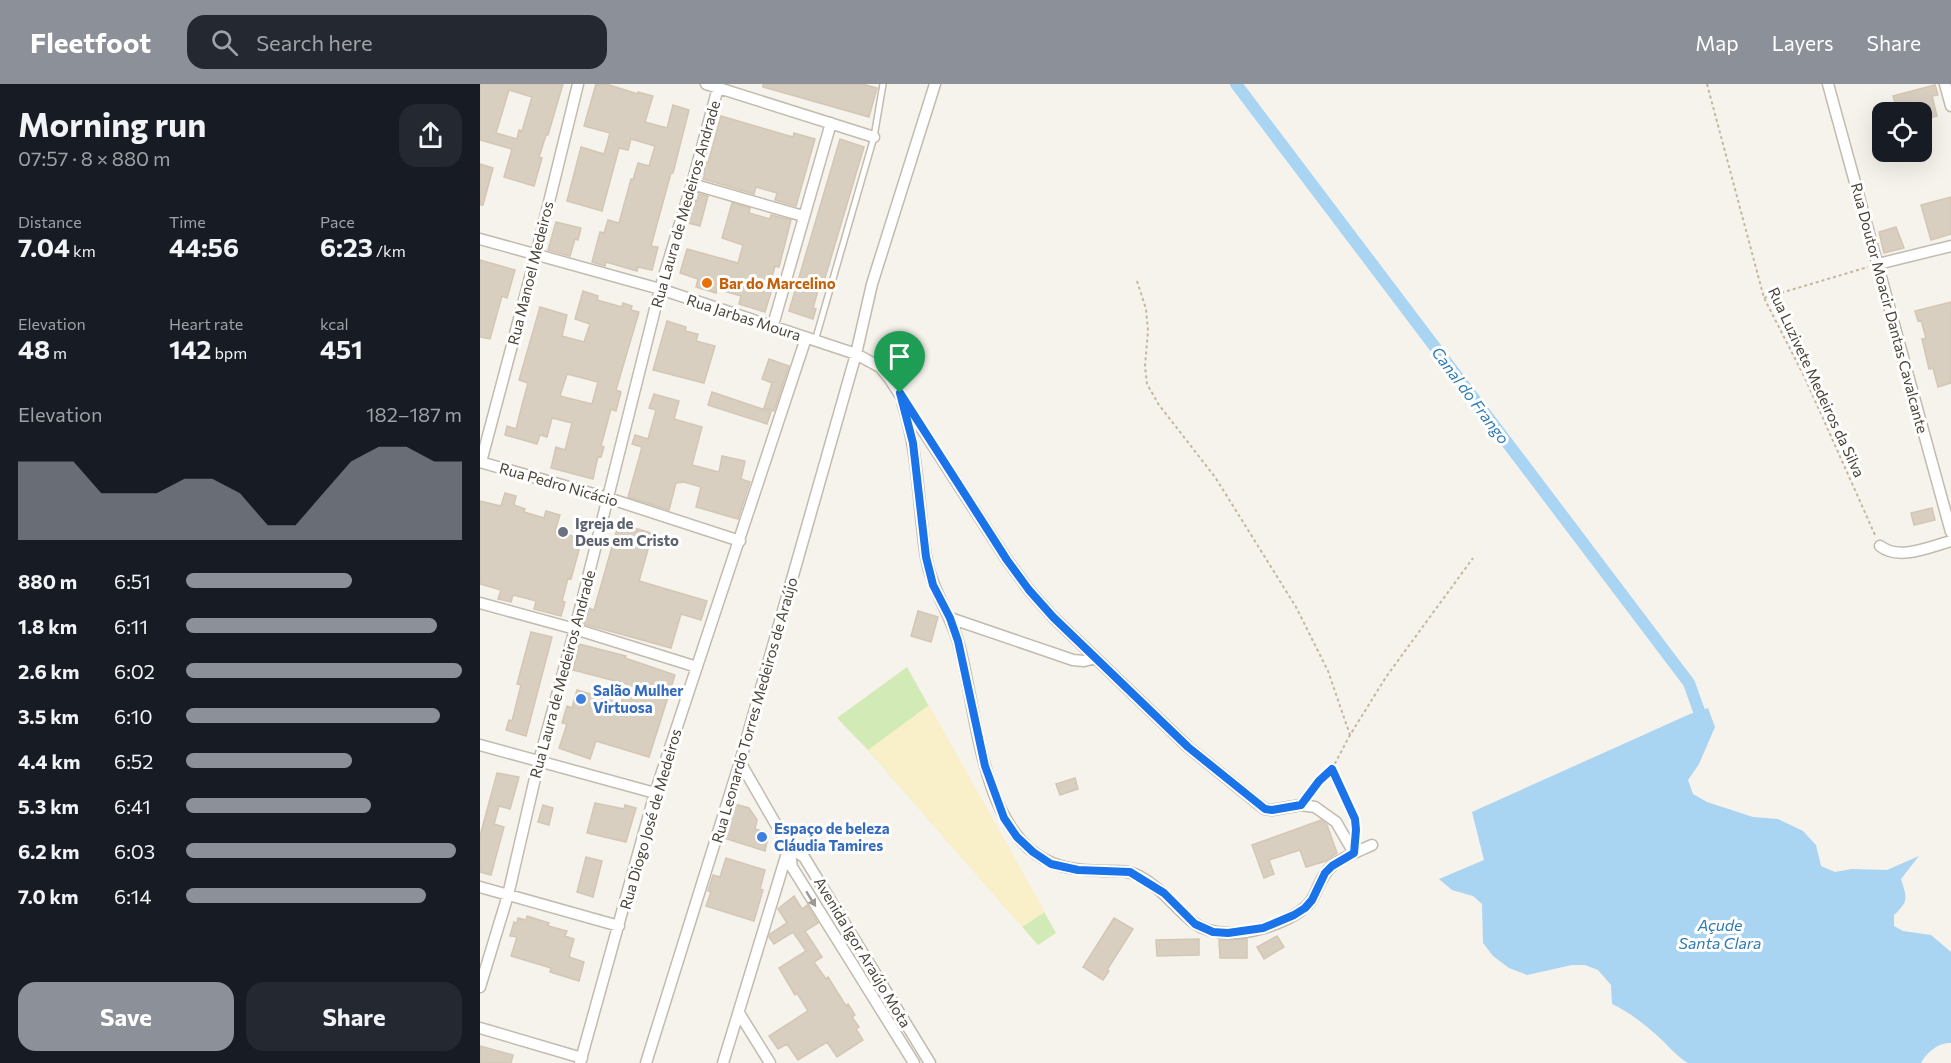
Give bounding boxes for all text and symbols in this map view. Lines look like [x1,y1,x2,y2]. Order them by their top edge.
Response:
search box [187,15,607,69]
text: Fleetfoot [30,25,151,59]
icon: search [208,26,241,59]
text: Search here [256,29,373,56]
text: Map [1695,30,1739,55]
text: Layers [1772,30,1834,55]
text: Share [1867,30,1921,55]
street label: Rua Laura de Medeiros Andrade [647,98,723,310]
map controls [1872,102,1932,162]
button: locate [1872,102,1932,162]
text: Morning run [18,103,206,144]
button: share [399,104,462,167]
text: 07:57 · 8 × 880 m [18,146,170,170]
street label: Rua Doutor Moacir Dantas Cavalcante [1848,181,1932,435]
street label: Rua Manoel Medeiros [503,199,557,347]
text: Distance [18,212,82,231]
text: Time [169,212,206,231]
text: Pace [320,212,355,231]
text: 7.04 [18,231,70,262]
text: 44:56 [169,231,239,262]
text: 6:23 [320,231,373,262]
text: km [70,241,96,260]
text: /km [373,241,406,260]
place label: Bar do Marcelino [719,274,836,292]
marker: Bar do Marcelino [700,276,714,290]
street label: Rua Luzivete Medeiros da Silva [1765,284,1869,480]
street label: Rua Jarbas Moura [685,290,803,344]
text: Elevation [18,314,86,333]
text: Heart rate [169,314,243,333]
text: kcal [320,314,349,333]
pin [874,331,925,393]
text: 48 [18,333,50,364]
text: 142 [169,333,211,364]
text: 451 [320,333,363,364]
icon: arrive [883,340,916,373]
text: m [50,343,67,362]
text: bpm [211,343,247,362]
water label: Canal do Frango [1428,343,1514,447]
text: Elevation [18,402,103,426]
text: 182–187 m [366,402,462,426]
street label: Rua Pedro Nicácio [497,458,621,510]
place label: Igreja de Deus em Cristo [575,514,679,549]
marker: Igreja de Deus em Cristo [556,525,570,539]
street label: Rua Laura de Medeiros Andrade [526,568,598,780]
text: 880 m [18,569,77,593]
text: 6:51 [114,569,151,593]
street label: Rua Leonardo Torres Medeiros de Araújo [707,575,801,845]
text: 1.8 km [18,614,77,638]
text: 6:11 [114,614,148,638]
text: 2.6 km [18,659,79,683]
text: 6:02 [114,659,155,683]
place label: Salão Mulher Virtuosa [593,681,683,716]
marker: Salão Mulher Virtuosa [574,692,588,706]
text: 3.5 km [18,704,79,728]
text: 6:10 [114,704,152,728]
street label: Rua Diogo José de Medeiros [616,726,684,911]
text: 4.4 km [18,749,80,773]
text: 6:52 [114,749,153,773]
text: 5.3 km [18,794,79,818]
text: 6:41 [114,794,151,818]
place label: Espaço de beleza Cláudia Tamires [774,819,890,854]
marker: Espaço de beleza Cláudia Tamires [755,830,769,844]
text: 6.2 km [18,839,79,863]
text: 6:03 [114,839,155,863]
street label: Avenida Igor Araújo Mota [811,874,915,1030]
text: 7.0 km [18,884,78,908]
text: 6:14 [114,884,151,908]
one-way arrow [806,891,817,907]
water label: Açude Santa Clara [1679,915,1761,952]
button: Save [18,982,234,1051]
button: Share [246,982,462,1051]

